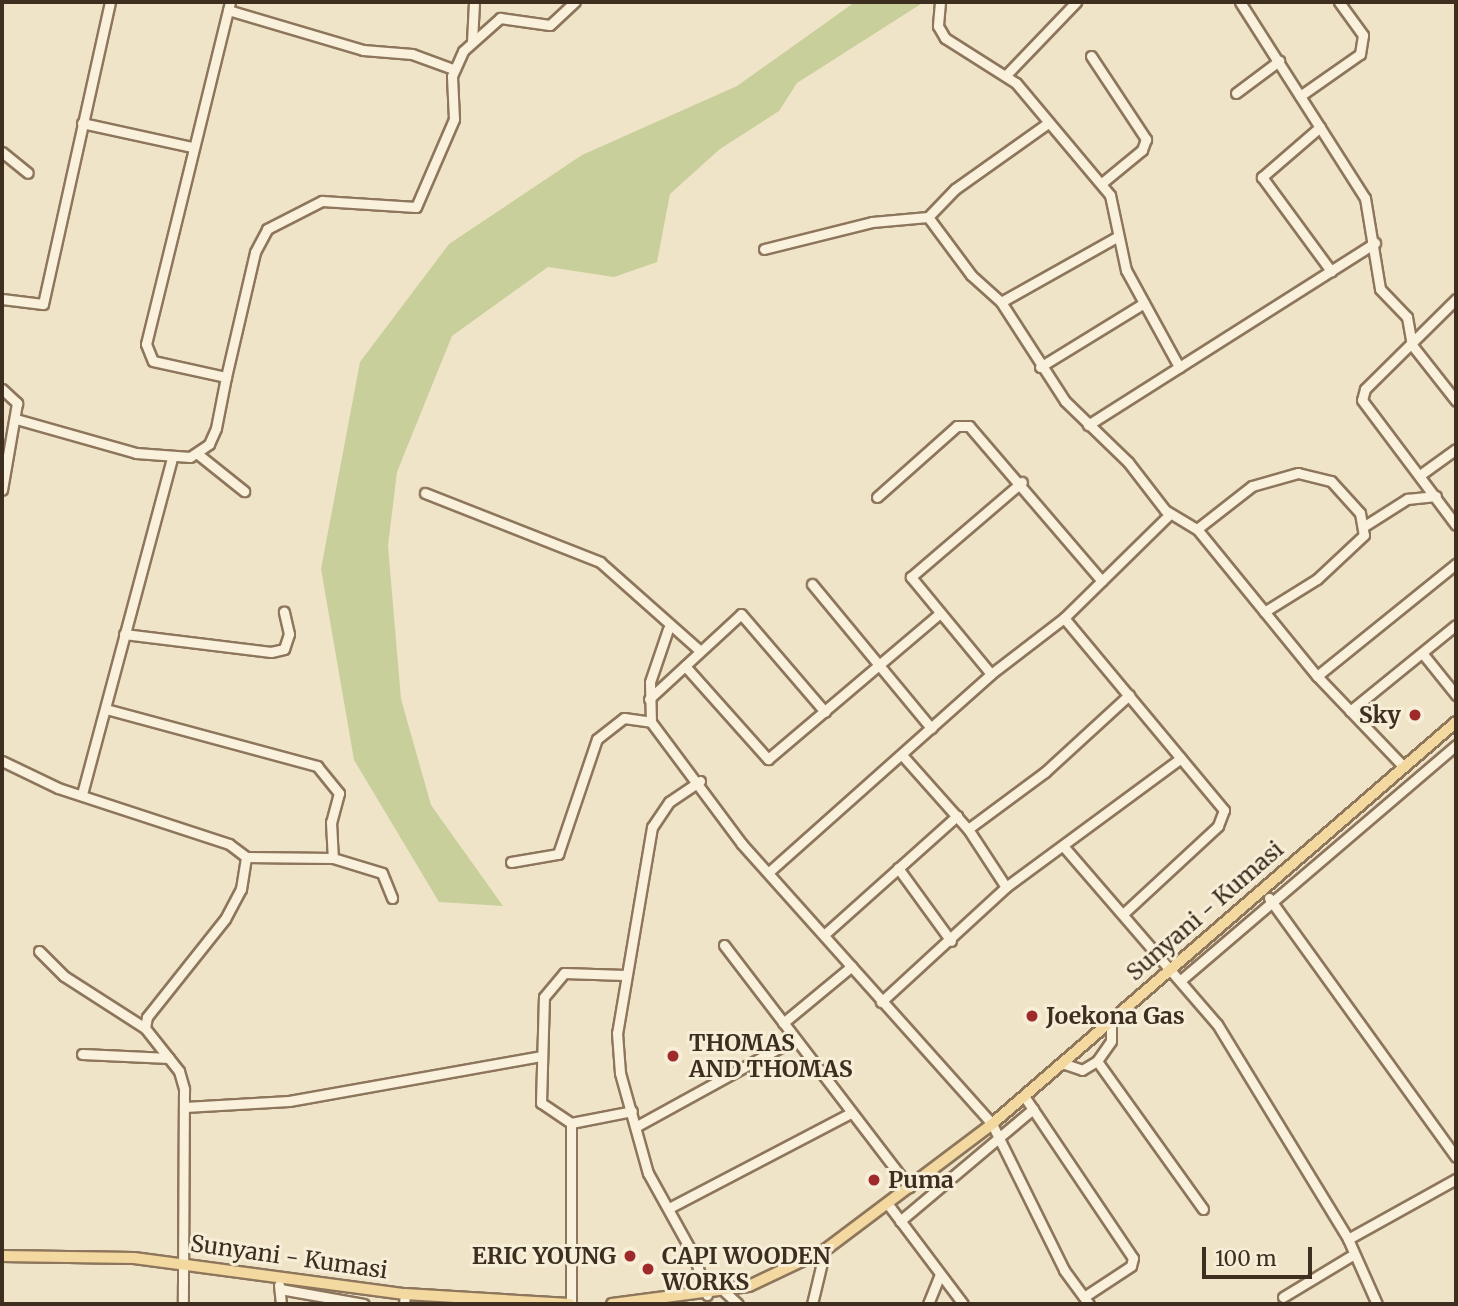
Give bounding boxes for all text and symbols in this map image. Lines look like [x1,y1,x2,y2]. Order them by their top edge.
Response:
place label: Sky [1359,701,1401,729]
marker: Sky [1407,707,1423,723]
street label: Sunyani - Kumasi [1121,835,1289,987]
place label: Joekona Gas [1046,1002,1185,1030]
marker: Joekona Gas [1024,1008,1040,1024]
place label: THOMAS AND THOMAS [689,1029,853,1083]
marker: THOMAS AND THOMAS [663,1046,683,1066]
place label: Puma [888,1166,954,1194]
marker: Puma [866,1172,882,1188]
street label: Sunyani - Kumasi [189,1230,389,1284]
scale bar [1206,1232,1316,1276]
place label: ERIC YOUNG [472,1242,616,1270]
place label: CAPI WOODEN WORKS [662,1242,831,1296]
text: 100 m [1215,1245,1277,1272]
marker: ERIC YOUNG [622,1248,638,1264]
marker: CAPI WOODEN WORKS [640,1261,656,1277]

